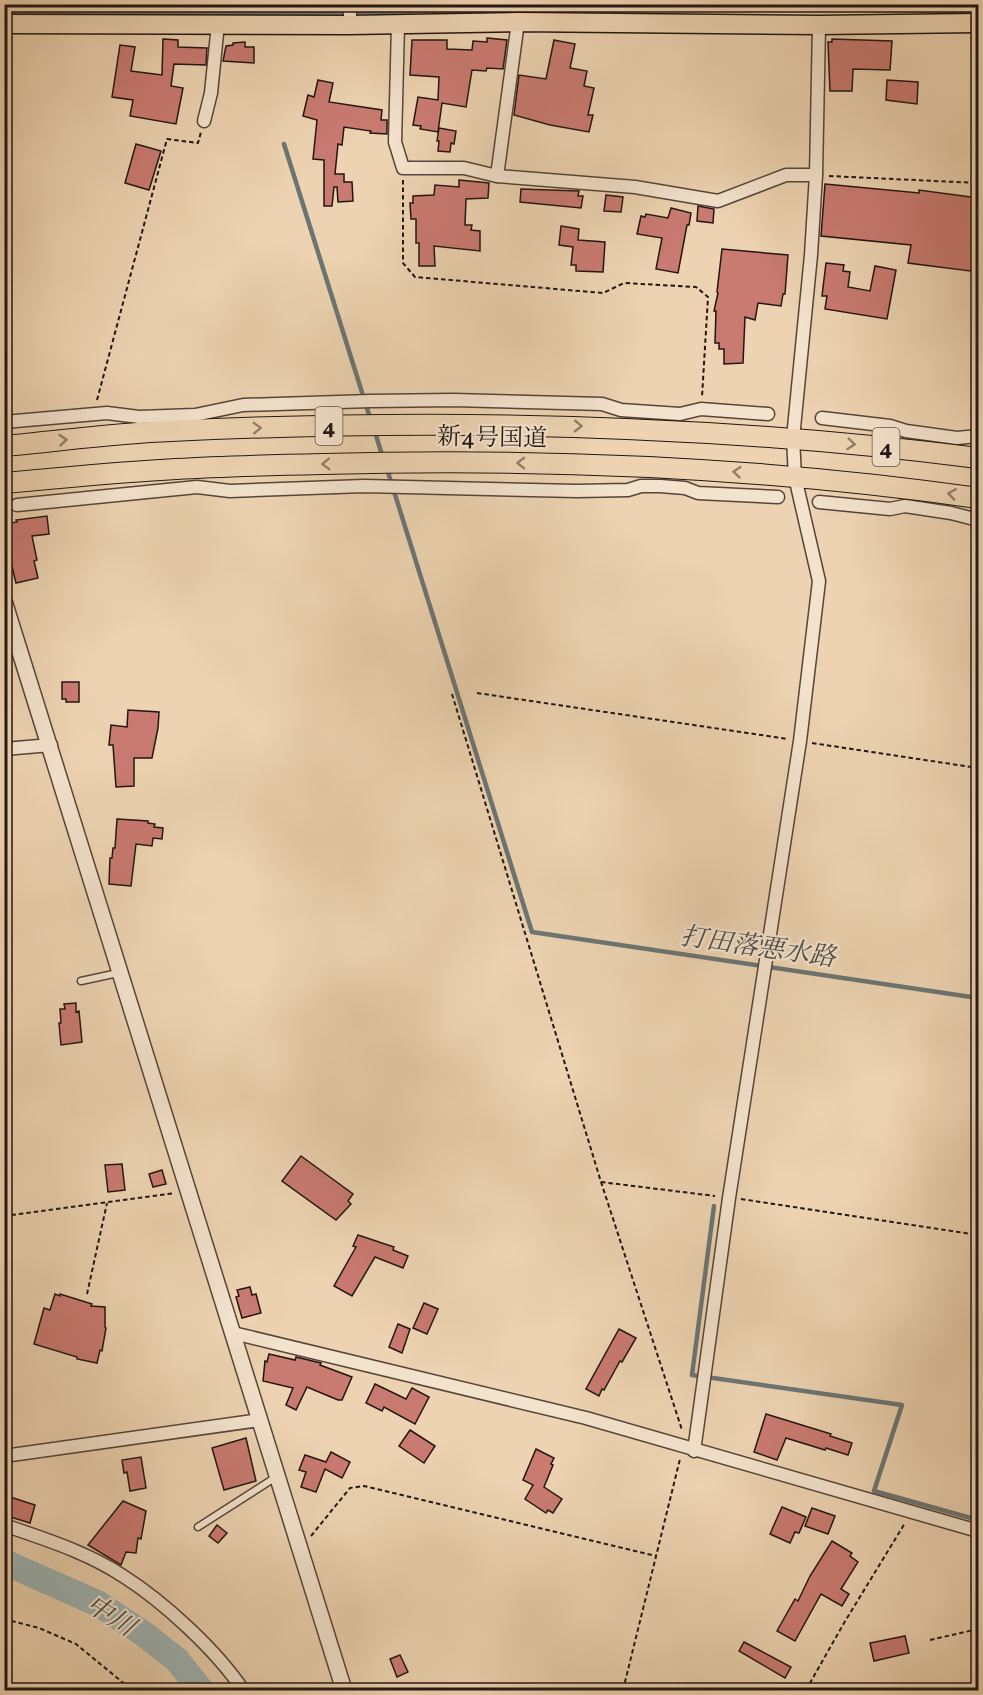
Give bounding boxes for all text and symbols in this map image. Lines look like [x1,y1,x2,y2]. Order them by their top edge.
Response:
road number: 4 [316,407,342,445]
one-way arrow [574,420,583,432]
one-way arrow [253,421,262,434]
street label: 新4号国道 [437,421,547,457]
road number: 4 [872,428,900,466]
one-way arrow [58,434,67,447]
one-way arrow [846,437,855,450]
one-way arrow [517,456,526,469]
one-way arrow [322,457,331,470]
one-way arrow [732,466,742,479]
one-way arrow [948,489,957,501]
water label: 打田落悪水路 [678,919,839,977]
water label: 中川 [78,1588,144,1647]

